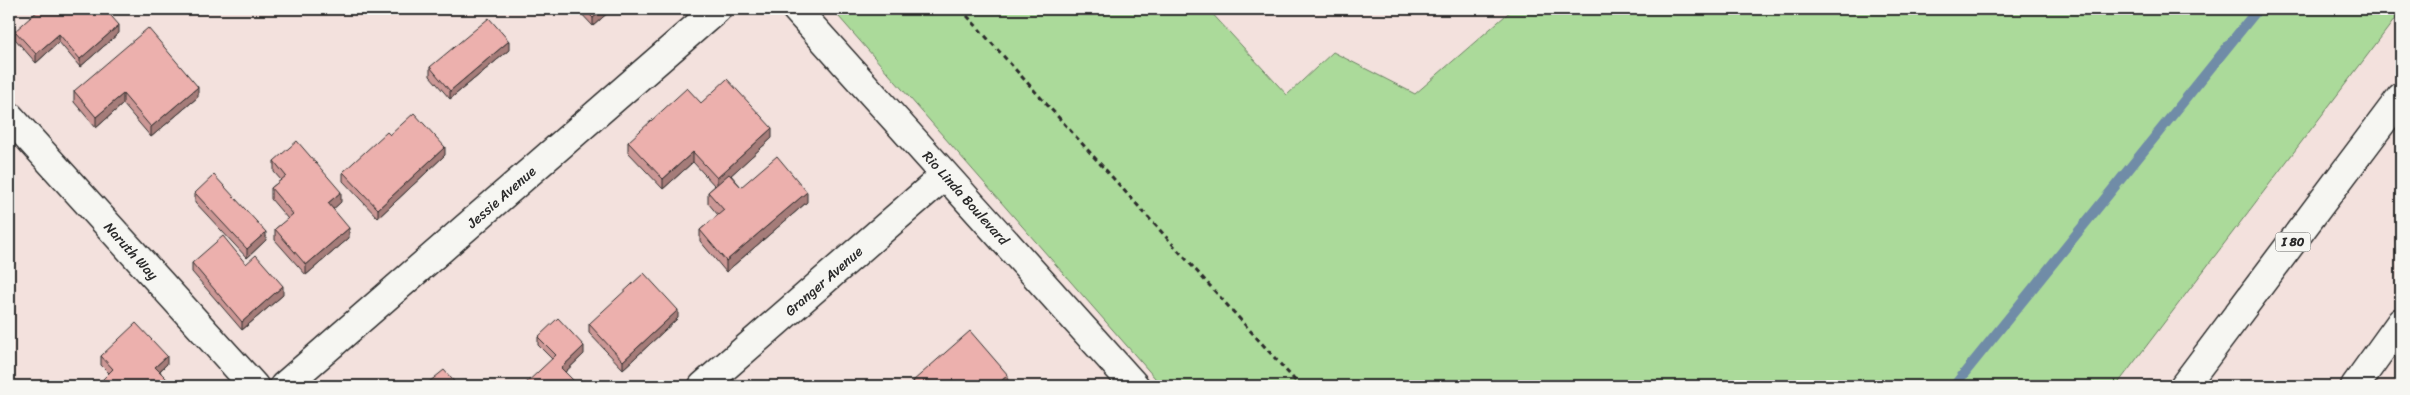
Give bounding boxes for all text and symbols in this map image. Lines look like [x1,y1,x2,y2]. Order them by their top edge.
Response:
street label: Rio Linda Boulevard [916,145,1017,252]
street label: Jessie Avenue [460,159,542,235]
street label: Naruth Way [98,216,165,286]
road number: I 80 [2276,232,2310,252]
street label: Granger Avenue [779,239,869,322]

